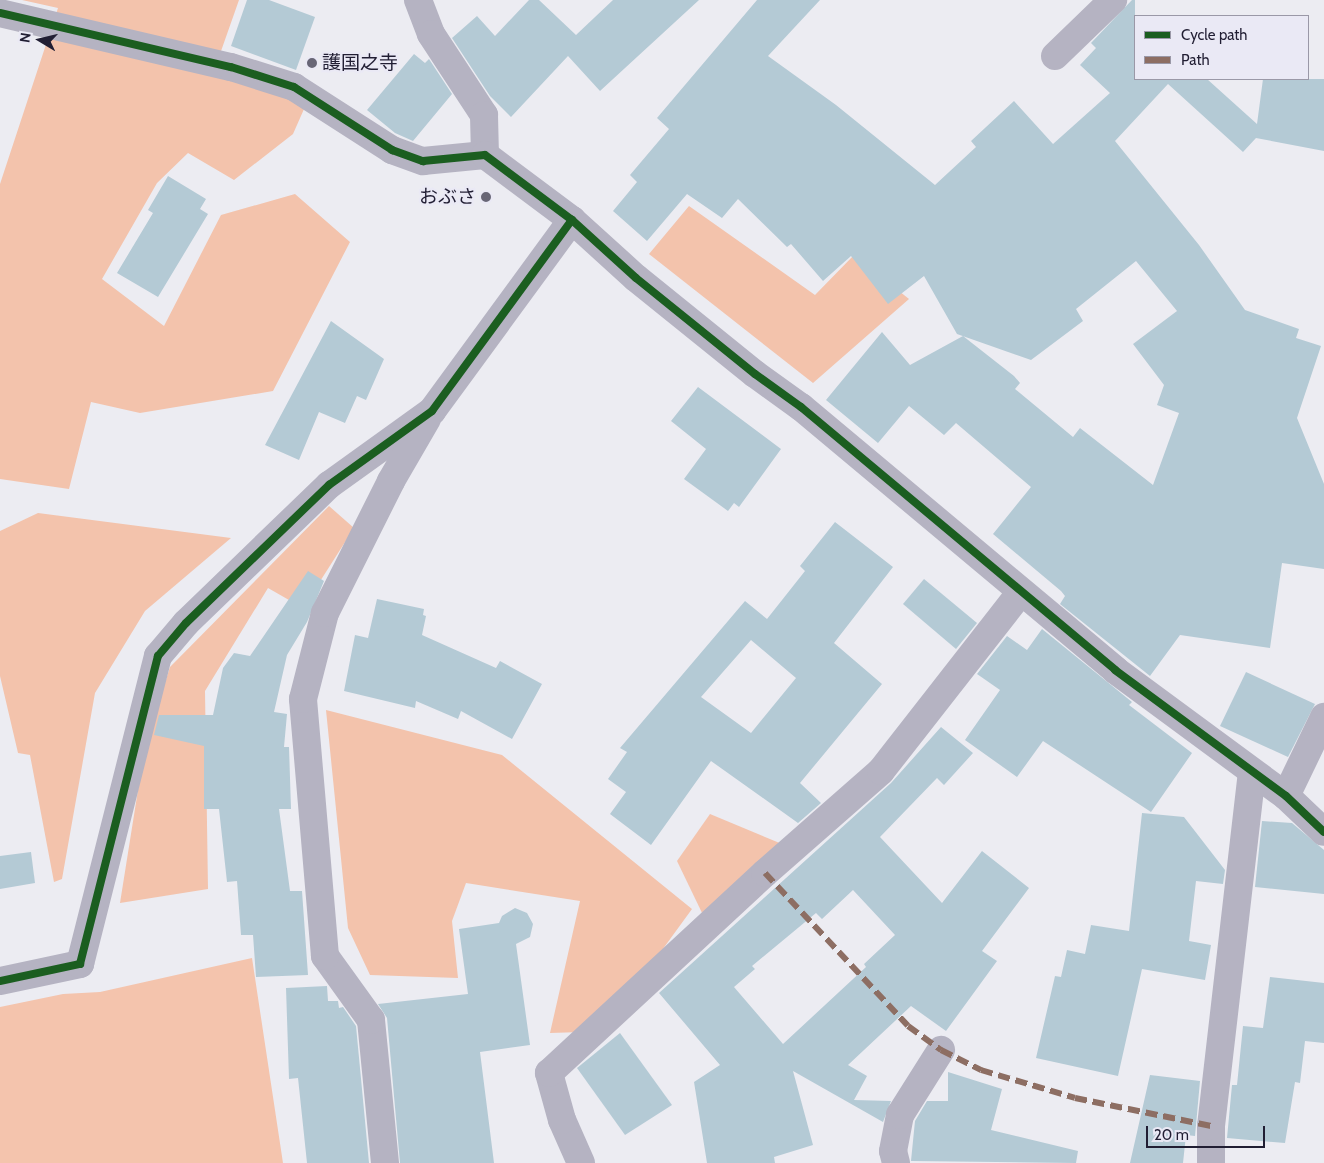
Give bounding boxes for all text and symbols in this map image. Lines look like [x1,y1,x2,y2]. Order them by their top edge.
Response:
north arrow [15,15,65,65]
legend [1134,15,1309,80]
text: Cycle path [1181,26,1247,44]
text: N [16,31,35,44]
text: Path [1181,51,1210,69]
place label: 護国之寺 [322,52,398,74]
marker: 護国之寺 [306,57,318,69]
place label: おぶさ [419,186,476,208]
marker: おぶさ [480,191,492,203]
scale bar [1149,1116,1268,1148]
text: 20 m [1154,1126,1189,1144]

